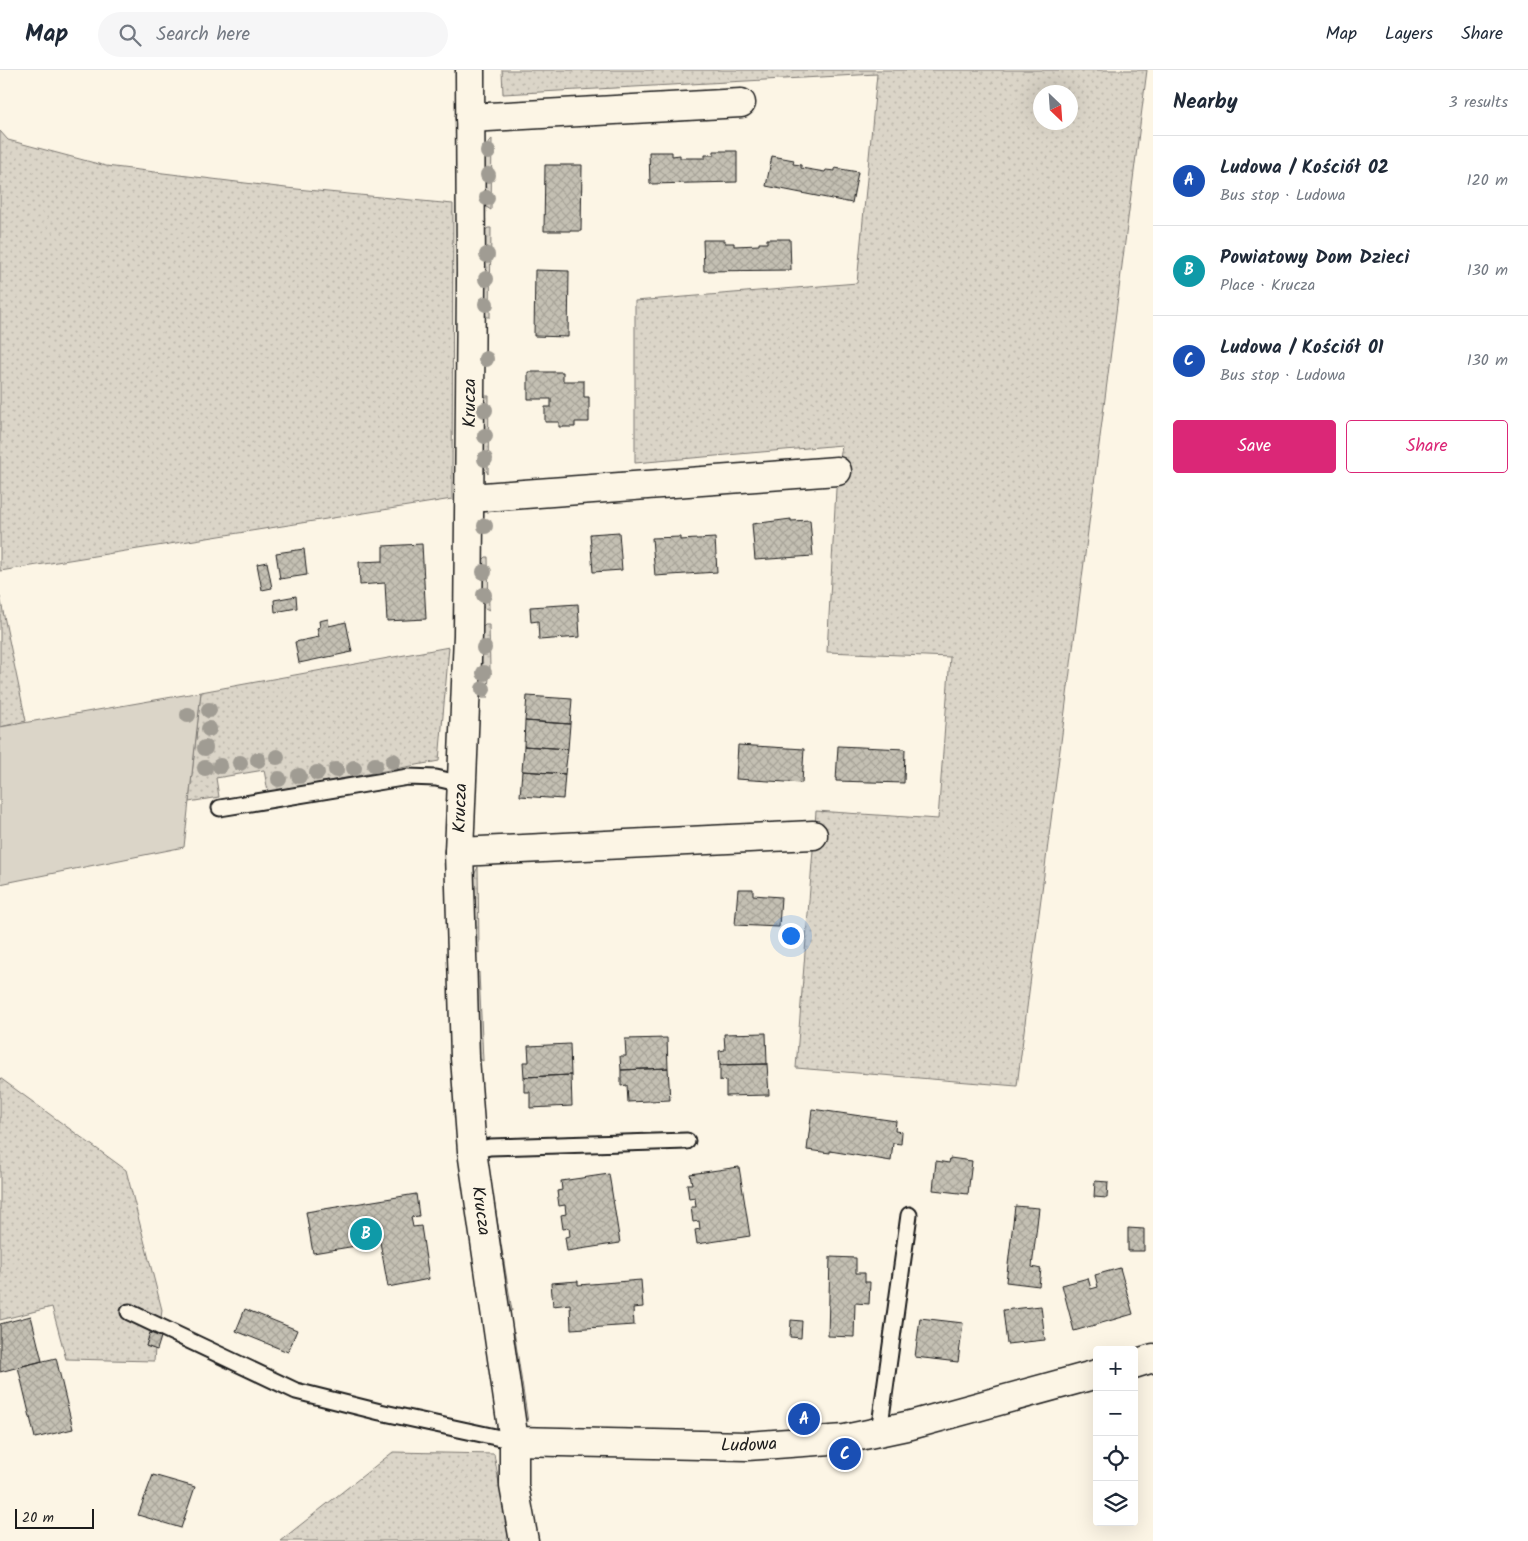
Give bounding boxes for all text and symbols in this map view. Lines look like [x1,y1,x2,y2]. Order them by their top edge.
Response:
search box [98,12,448,57]
text: Map [25,15,68,54]
text: Search here [156,20,250,50]
text: Map [1326,20,1357,49]
text: Layers [1385,20,1433,49]
text: Share [1461,20,1503,49]
icon: search [116,21,144,49]
north arrow [1033,85,1078,130]
text: Nearby [1173,86,1238,119]
text: 3 results [1449,90,1508,115]
text: Ludowa / Kościół 02 [1220,153,1389,183]
text: A [1184,168,1194,193]
text: 120 m [1467,168,1508,193]
text: Bus stop · Ludowa [1220,183,1346,208]
text: Powiatowy Dom Dzieci [1220,243,1410,273]
text: B [1184,258,1194,283]
text: 130 m [1467,258,1508,283]
text: Place · Krucza [1220,273,1315,298]
text: Ludowa / Kościół 01 [1220,333,1384,363]
text: C [1184,348,1194,373]
text: 130 m [1467,348,1508,373]
text: Bus stop · Ludowa [1220,363,1346,388]
street label: Krucza [456,378,485,428]
button: Save [1173,420,1336,473]
button: Share [1346,420,1508,473]
street label: Krucza [446,783,476,833]
your location [778,923,804,949]
street label: Krucza [463,1184,499,1237]
pin: B [350,1215,382,1253]
map controls [1093,1346,1138,1526]
button: + [1093,1346,1138,1391]
button: − [1093,1391,1138,1436]
pin: A [788,1400,820,1438]
street label: Ludowa [721,1429,778,1461]
pin: C [829,1435,861,1473]
button: locate [1093,1436,1138,1481]
button: layers [1093,1481,1138,1526]
scale bar [15,1506,94,1529]
text: 20 m [22,1507,54,1529]

